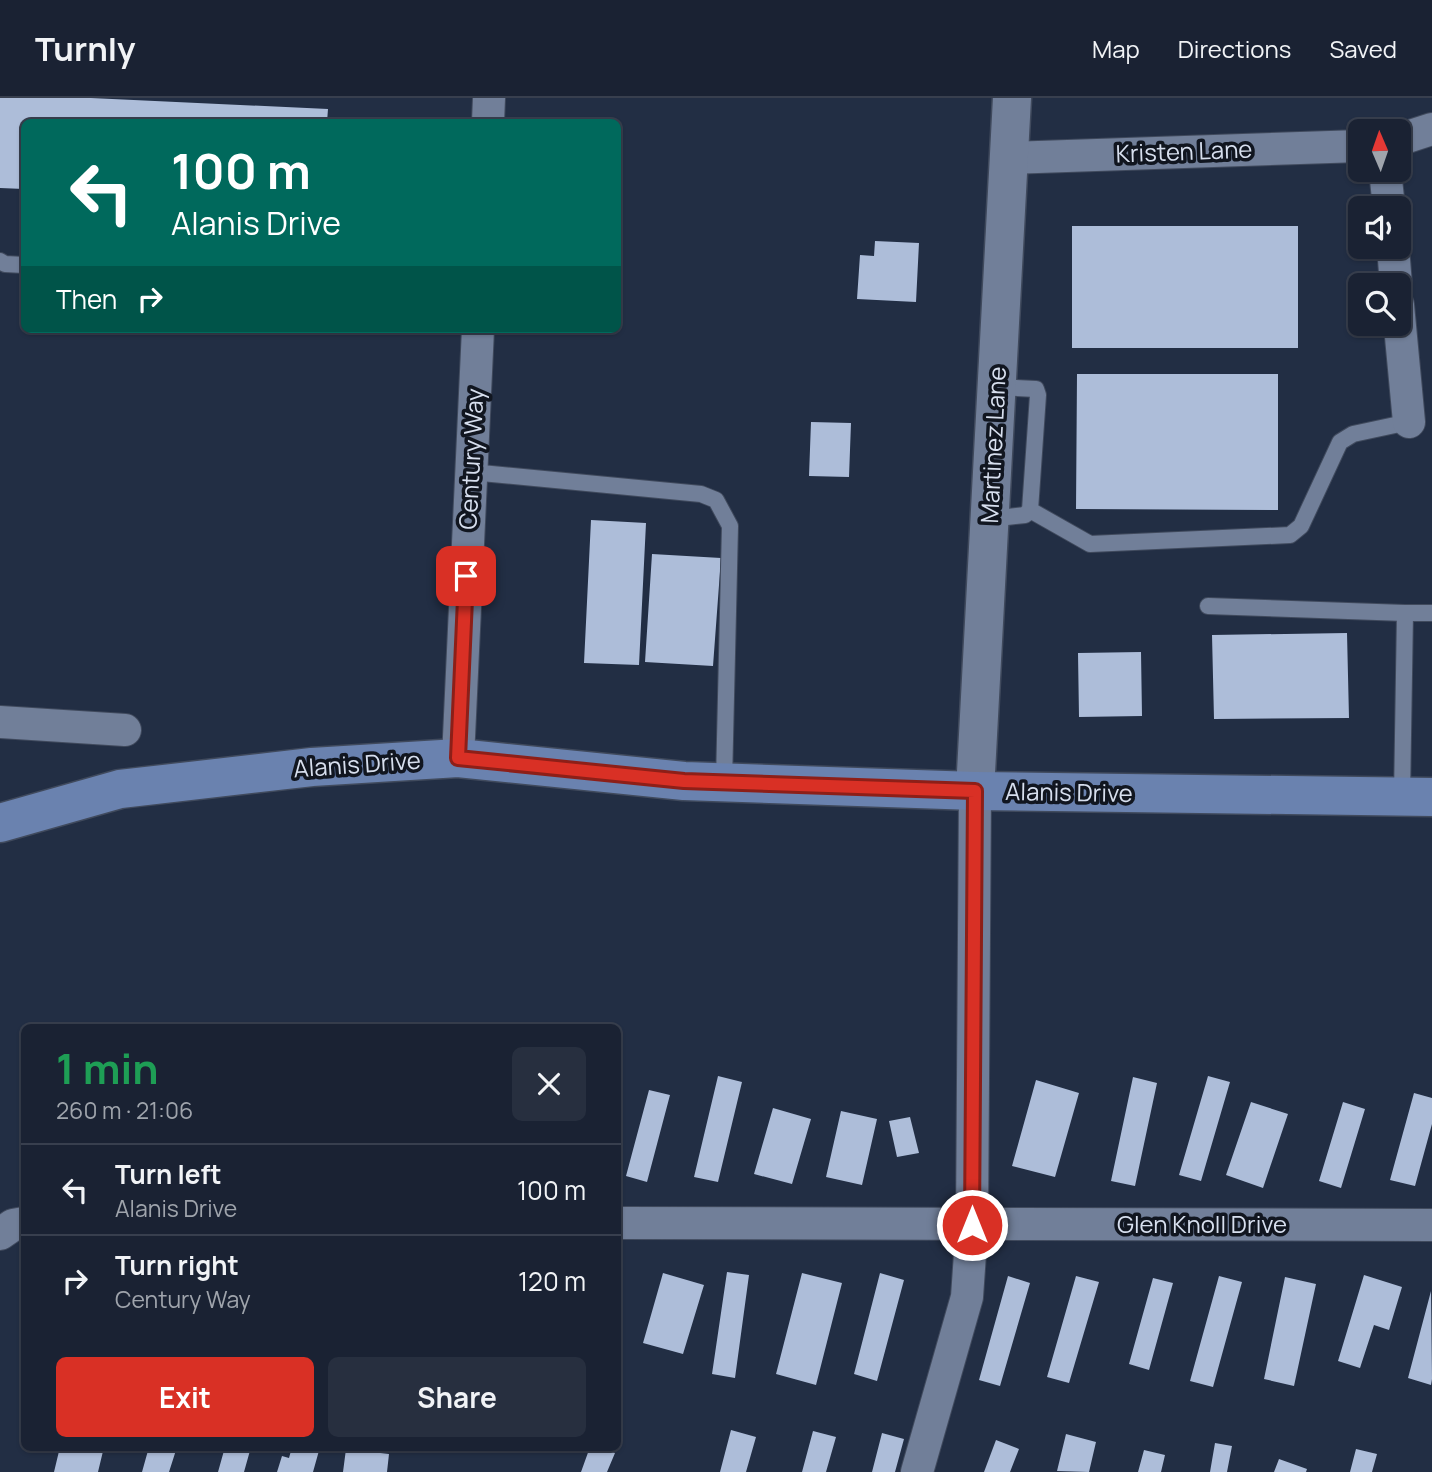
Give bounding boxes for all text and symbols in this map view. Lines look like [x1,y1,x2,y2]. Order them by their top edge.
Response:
text: Turnly [35,26,136,71]
text: Map [1092,32,1140,65]
text: Directions [1178,32,1291,65]
text: Saved [1329,32,1397,65]
north arrow [1348,119,1410,182]
map controls [1348,119,1411,336]
street label: Kristen Lane [1115,132,1253,169]
text: 100 m [171,137,311,204]
icon: left [56,147,147,238]
button: sound [1348,196,1411,259]
text: Alanis Drive [171,201,341,245]
button: search [1348,273,1411,336]
icon: right [131,280,169,318]
text: Then [56,281,117,317]
street label: Martinez Lane [972,366,1013,524]
street label: Century Way [450,387,491,530]
pin [436,546,496,606]
icon: arrive [447,557,485,595]
street label: Alanis Drive [292,743,422,784]
street label: Alanis Drive [1005,774,1133,809]
text: 1 min [56,1039,159,1097]
button: close [512,1047,586,1121]
text: 260 m · 21:06 [56,1094,193,1126]
text: Turn left [115,1156,222,1192]
icon: left [56,1171,94,1209]
text: 100 m [517,1172,586,1208]
position arrow [935,1188,1009,1262]
text: Alanis Drive [115,1192,237,1224]
street label: Glen Knoll Drive [1117,1207,1287,1240]
text: Turn right [115,1247,239,1283]
icon: right [56,1262,94,1300]
text: 120 m [518,1263,586,1299]
text: Century Way [115,1283,251,1315]
button: Exit [56,1357,314,1437]
button: Share [328,1357,586,1437]

